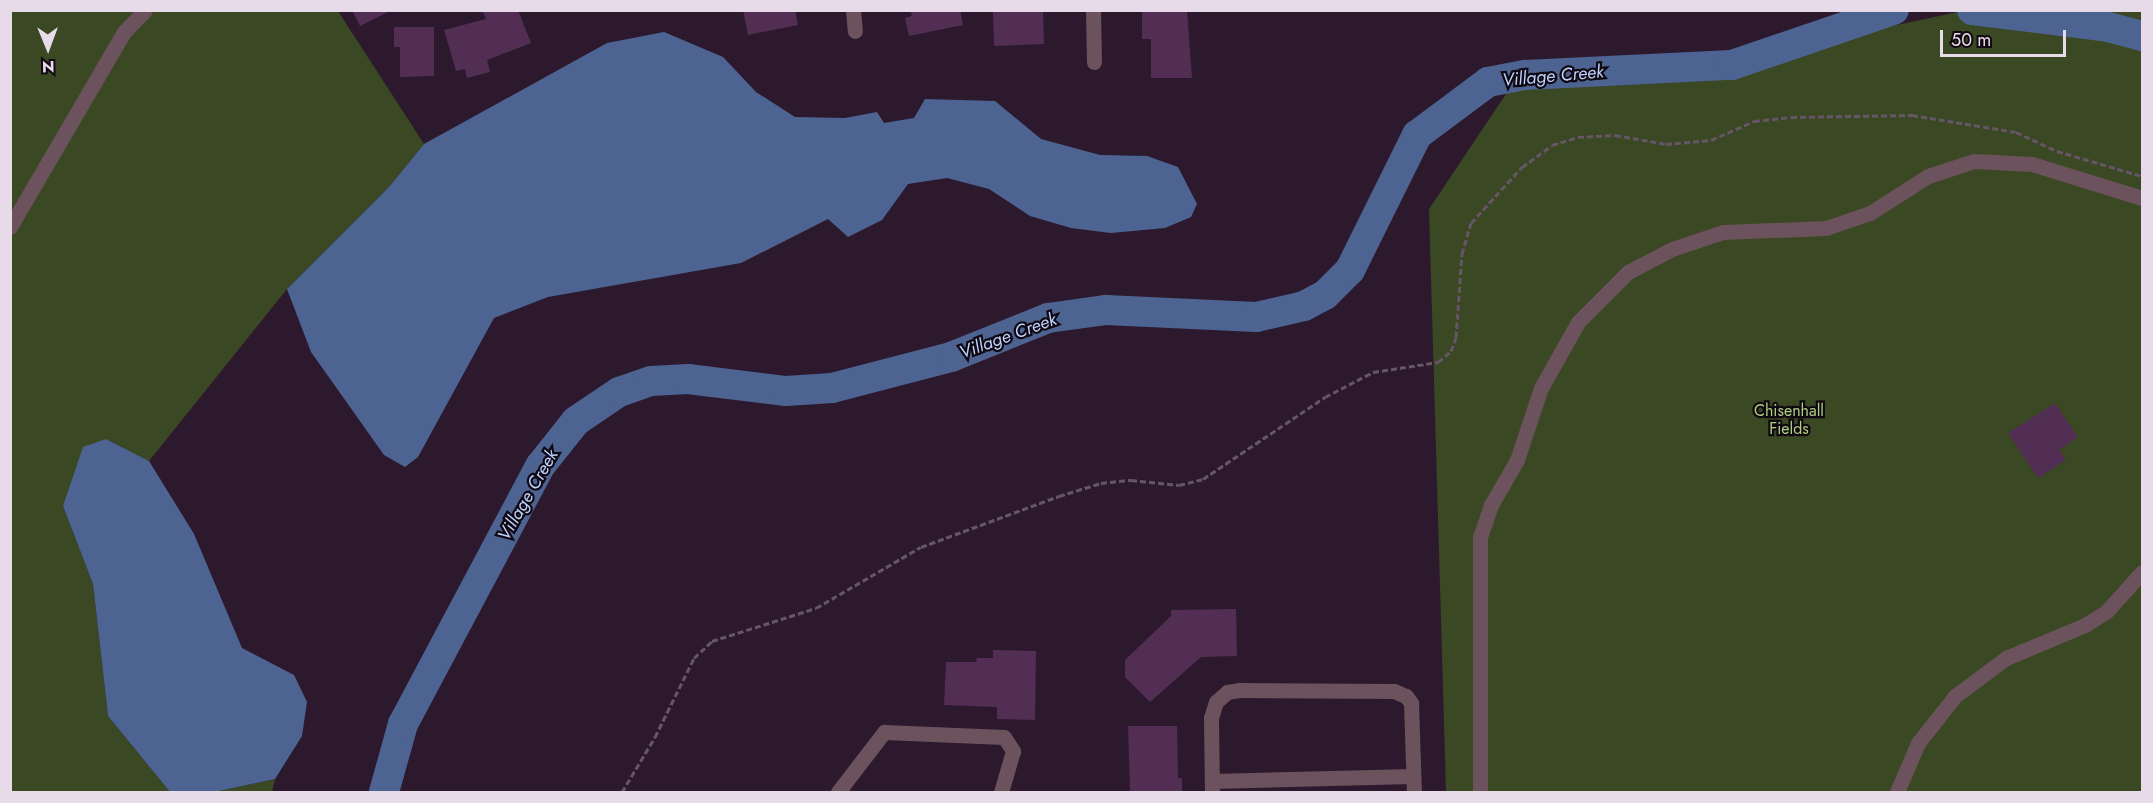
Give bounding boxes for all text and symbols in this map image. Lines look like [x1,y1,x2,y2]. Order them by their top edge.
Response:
north arrow [18,18,78,78]
scale bar [1943,18,2069,56]
text: 50 m [1951,27,1991,53]
text: N [42,55,55,78]
water label: Village Creek [1501,61,1605,91]
water label: Village Creek [956,308,1060,364]
park label: Chisenhall Fields [1754,401,1824,439]
water label: Village Creek [493,446,563,544]

